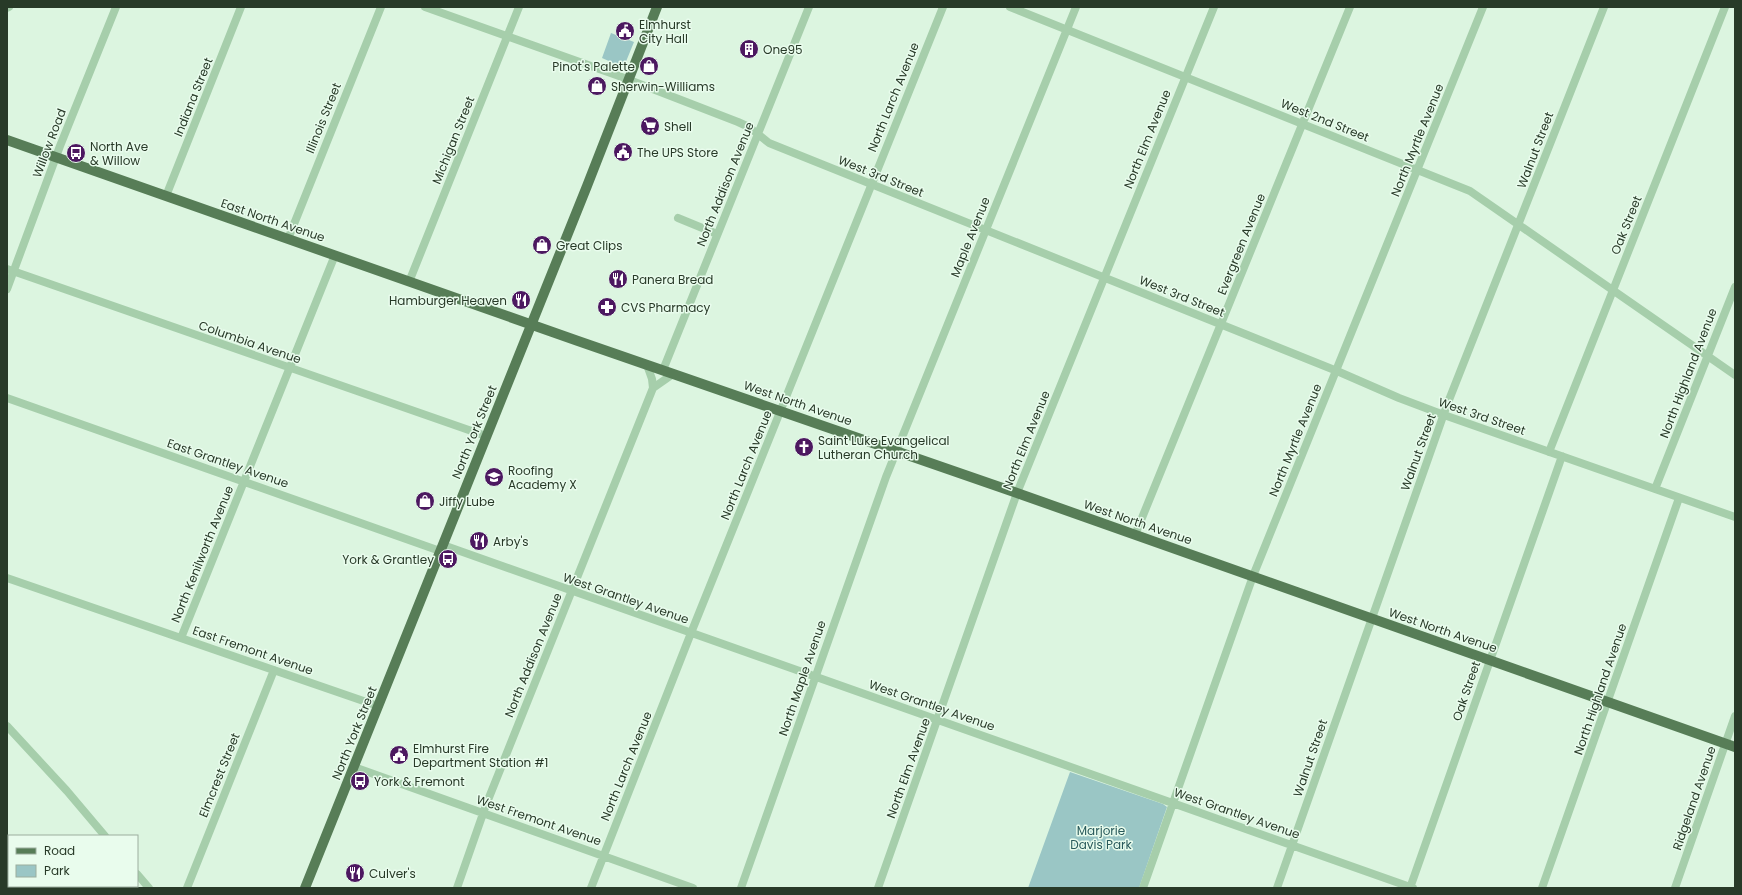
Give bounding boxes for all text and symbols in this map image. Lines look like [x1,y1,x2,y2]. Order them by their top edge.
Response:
place label: Elmhurst City Hall [639,16,691,47]
public building icon: Elmhurst City Hall [614,20,636,42]
building icon: One95 [738,38,760,60]
street label: North Larch Avenue [863,40,923,154]
place label: One95 [763,41,803,58]
street label: Indiana Street [169,55,217,139]
shop icon: Pinot's Palette [638,55,660,77]
place label: Pinot's Palette [552,58,635,75]
shop icon: Sherwin-Williams [586,75,608,97]
place label: Sherwin-Williams [611,78,715,95]
street label: Illinois Street [301,80,345,156]
street label: North Myrtle Avenue [1387,81,1447,199]
street label: North Elm Avenue [1119,87,1175,191]
street label: Michigan Street [428,93,478,187]
street label: West 2nd Street [1278,95,1372,145]
street label: Willow Road [28,106,70,180]
street label: Walnut Street [1513,109,1557,191]
supermarket icon: Shell [639,115,661,137]
place label: Shell [664,118,692,135]
street label: North Addison Avenue [692,119,758,249]
place label: North Ave & Willow [90,138,148,169]
public building icon: The UPS Store [612,141,634,163]
bus stop icon: North Ave & Willow [65,142,87,164]
place label: The UPS Store [637,144,718,161]
street label: West 3rd Street [836,151,926,201]
street label: Evergreen Avenue [1213,191,1269,297]
street label: Oak Street [1606,193,1646,257]
street label: East North Avenue [219,194,327,246]
street label: Maple Avenue [946,194,994,280]
shop icon: Great Clips [531,234,553,256]
place label: Great Clips [556,237,622,254]
restaurant icon: Panera Bread [607,268,629,290]
place label: Panera Bread [632,271,713,288]
street label: West 3rd Street [1137,271,1227,321]
restaurant icon: Hamburger Heaven [510,289,532,311]
place label: Hamburger Heaven [389,292,507,309]
pharmacy icon: CVS Pharmacy [596,296,618,318]
place label: CVS Pharmacy [621,299,711,316]
street label: North Highland Avenue [1655,306,1721,440]
street label: Columbia Avenue [196,316,304,368]
street label: West North Avenue [741,376,855,430]
street label: North Myrtle Avenue [1265,381,1325,499]
street label: North York Street [447,383,501,481]
street label: North Elm Avenue [998,388,1054,492]
street label: West 3rd Street [1436,393,1528,439]
street label: North Larch Avenue [716,408,776,522]
street label: Walnut Street [1396,411,1440,493]
place label: Saint Luke Evangelical Lutheran Church [818,432,950,463]
street label: East Grantley Avenue [165,434,291,492]
church icon: Saint Luke Evangelical Lutheran Church [793,436,815,458]
place label: Roofing Academy X [508,462,577,493]
school or university icon: Roofing Academy X [483,466,505,488]
street label: North Kenilworth Avenue [167,483,237,625]
shop icon: Jiffy Lube [414,490,436,512]
place label: Jiffy Lube [439,493,495,510]
street label: West North Avenue [1081,495,1195,549]
restaurant icon: Arby's [468,530,490,552]
place label: Arby's [493,533,529,550]
bus stop icon: York & Grantley [437,548,459,570]
place label: York & Grantley [342,551,434,568]
street label: West Grantley Avenue [561,568,691,628]
street label: North Addison Avenue [500,590,566,720]
street label: West North Avenue [1386,603,1500,657]
street label: North Maple Avenue [774,618,830,738]
street label: East Fremont Avenue [190,621,316,679]
street label: North Highland Avenue [1569,621,1631,757]
street label: Oak Street [1448,659,1484,723]
street label: West Grantley Avenue [867,675,997,735]
street label: North York Street [327,684,381,782]
street label: North Larch Avenue [596,709,656,823]
street label: North Elm Avenue [882,715,934,821]
street label: Walnut Street [1289,717,1331,799]
street label: Elmcrest Street [194,730,244,820]
place label: Elmhurst Fire Department Station #1 [413,740,548,771]
public building icon: Elmhurst Fire Department Station #1 [388,744,410,766]
street label: Ridgeland Avenue [1668,744,1720,852]
bus stop icon: York & Fremont [349,770,371,792]
place label: York & Fremont [374,773,465,790]
street label: West Grantley Avenue [1172,783,1302,843]
street label: West Fremont Avenue [474,791,604,849]
park label: Marjorie Davis Park [1070,822,1133,853]
legend [8,835,138,887]
text: Road [44,842,75,859]
text: Park [44,862,71,879]
restaurant icon: Culver's [344,862,366,884]
place label: Culver's [369,865,416,882]

